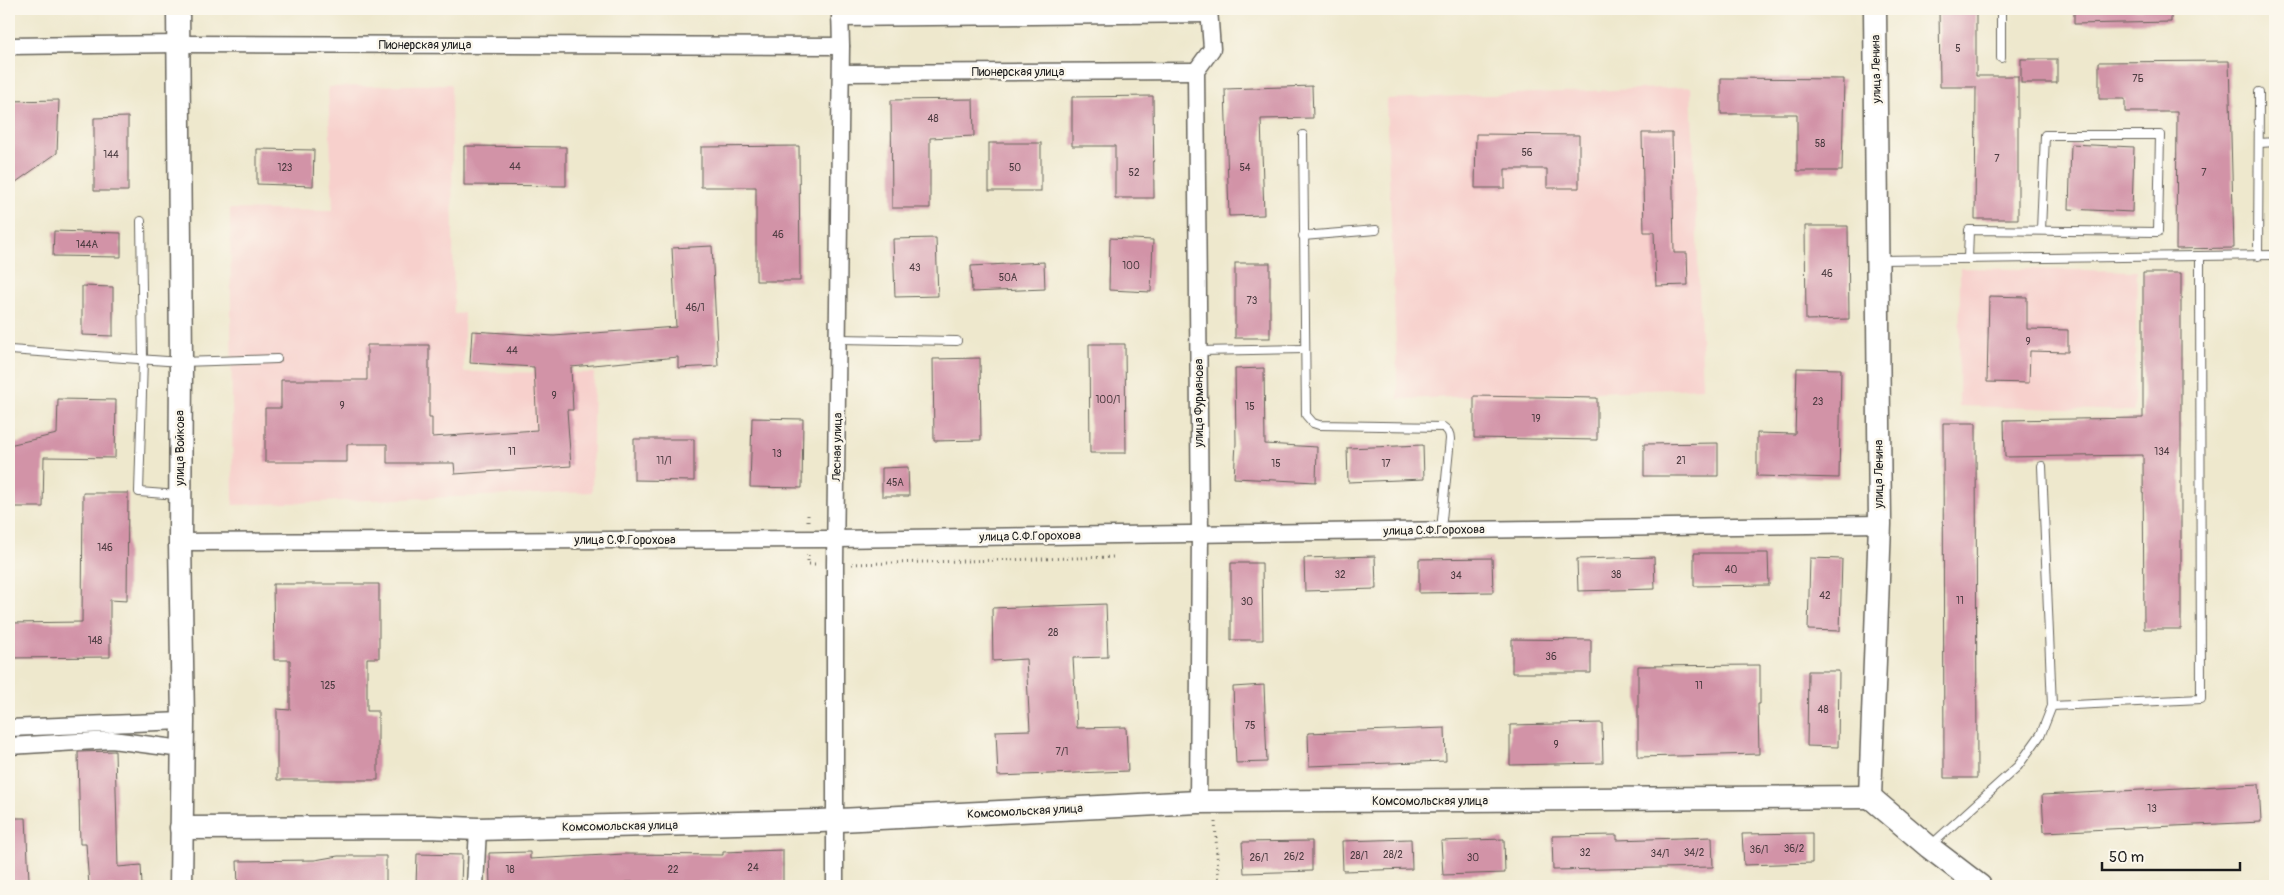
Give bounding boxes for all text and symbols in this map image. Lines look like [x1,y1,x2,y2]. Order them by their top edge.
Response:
street label: улица Ленина [1868,34,1885,104]
street label: Пионерская улица [379,38,472,53]
house number: 5 [1955,43,1961,55]
street label: Пионерская улица [972,65,1065,80]
house number: 7Б [2132,73,2144,85]
house number: 48 [928,113,938,125]
house number: 58 [1815,138,1825,150]
house number: 56 [1521,147,1533,159]
house number: 144 [103,149,119,161]
house number: 7 [1994,153,2000,165]
house number: 44 [509,161,521,173]
house number: 123 [278,162,293,174]
house number: 50 [1009,162,1021,174]
house number: 54 [1239,162,1251,174]
house number: 52 [1128,167,1140,179]
house number: 7 [2201,167,2207,179]
house number: 46 [772,229,784,241]
house number: 144А [76,239,99,251]
house number: 100 [1122,260,1140,272]
house number: 43 [909,262,921,274]
house number: 46 [1821,268,1833,280]
house number: 50А [999,272,1018,284]
house number: 73 [1247,295,1258,307]
house number: 46/1 [685,302,705,314]
house number: 9 [2025,336,2031,348]
house number: 44 [506,345,518,357]
street label: улица Фурманова [1192,358,1207,448]
house number: 9 [551,390,557,402]
house number: 100/1 [1095,394,1121,406]
house number: 23 [1813,396,1824,408]
house number: 9 [339,400,345,412]
house number: 15 [1245,401,1255,413]
street label: улица Войкова [173,410,188,487]
street label: Лесная улица [829,412,846,483]
house number: 19 [1531,413,1541,425]
street label: улица Ленина [1872,439,1887,509]
house number: 11 [508,446,516,458]
house number: 134 [2154,446,2170,458]
house number: 13 [772,448,782,460]
house number: 11/1 [656,455,672,467]
house number: 21 [1676,455,1686,467]
house number: 15 [1271,458,1281,470]
house number: 17 [1381,458,1391,470]
house number: 45А [886,477,904,489]
street label: улица С.Ф.Горохова [1382,522,1485,539]
street label: улица С.Ф.Горохова [978,528,1081,545]
street label: улица С.Ф.Горохова [573,533,676,548]
house number: 146 [97,542,113,554]
house number: 40 [1725,564,1737,576]
house number: 32 [1334,569,1346,581]
house number: 38 [1611,569,1621,581]
house number: 34 [1450,570,1462,582]
house number: 42 [1819,590,1831,602]
house number: 11 [1956,595,1964,607]
house number: 30 [1241,596,1253,608]
house number: 28 [1048,627,1058,639]
house number: 148 [88,635,102,647]
house number: 36 [1545,651,1557,663]
house number: 125 [321,680,335,692]
house number: 11 [1695,680,1703,692]
house number: 48 [1818,704,1828,716]
house number: 75 [1245,720,1255,732]
house number: 9 [1553,739,1559,751]
house number: 7/1 [1056,746,1068,758]
street label: Комсомольская улица [1372,794,1488,809]
street label: Комсомольская улица [967,801,1084,822]
house number: 13 [2147,803,2157,815]
street label: Комсомольская улица [562,818,679,835]
scale bar [2102,840,2239,872]
house number: 36/2 [1784,843,1805,855]
house number: 36/1 [1750,844,1769,856]
house number: 32 [1579,847,1591,859]
house number: 34/2 [1684,847,1705,859]
house number: 34/1 [1651,848,1670,860]
text: 50 m [2109,848,2144,867]
house number: 28/2 [1383,849,1403,861]
house number: 28/1 [1350,850,1368,862]
house number: 26/2 [1284,851,1305,863]
house number: 26/1 [1250,852,1269,864]
house number: 30 [1467,852,1479,864]
house number: 24 [747,862,759,874]
house number: 18 [506,864,514,876]
house number: 22 [667,864,679,876]

